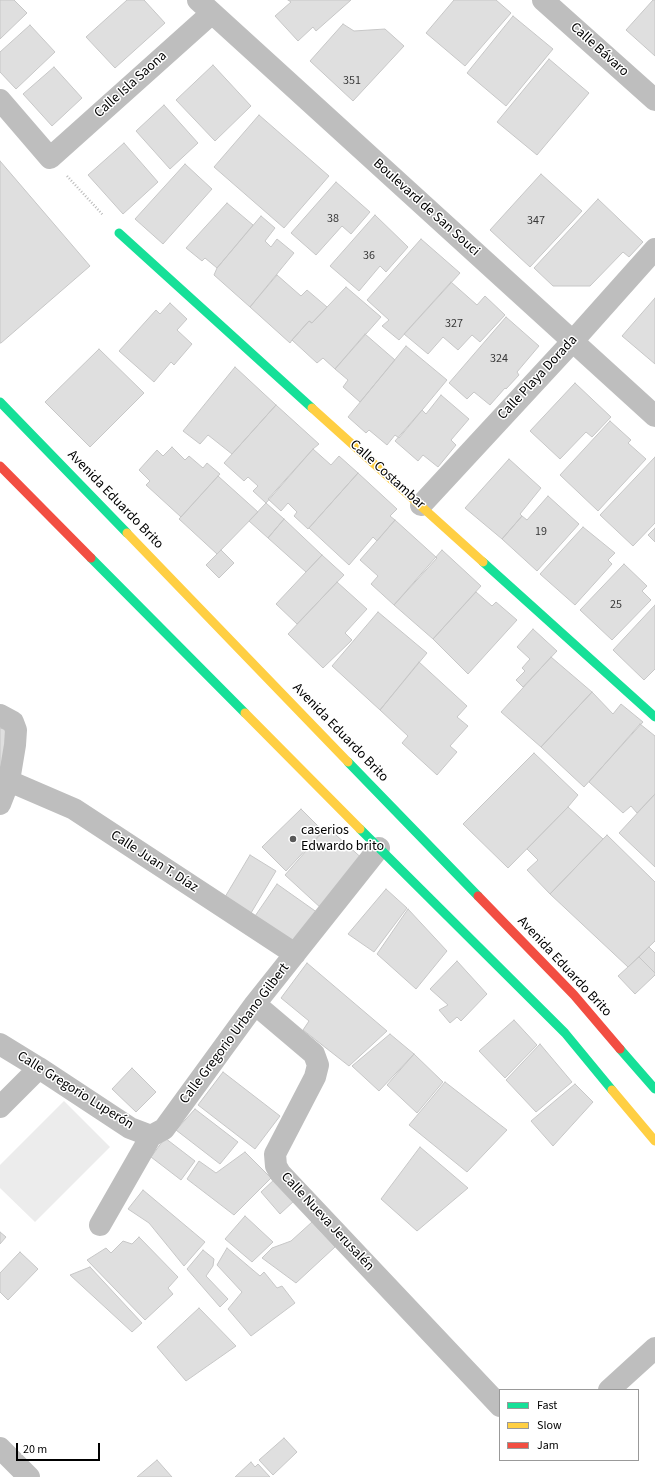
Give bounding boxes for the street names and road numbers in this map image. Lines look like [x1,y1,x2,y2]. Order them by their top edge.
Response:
street label: Calle Bávaro [566,19,632,81]
street label: Calle Isla Saona [91,48,171,122]
street label: Boulevard de San Souci [369,156,483,260]
street label: Calle Playa Dorada [495,332,581,424]
street label: Calle Costambar [346,437,428,513]
street label: Avenida Eduardo Brito [64,447,166,553]
street label: Avenida Eduardo Brito [289,680,391,786]
street label: Calle Juan T. Díaz [107,827,201,897]
street label: Avenida Eduardo Brito [513,913,615,1021]
street label: Calle Gregorio Urbano Gilbert [177,960,293,1108]
street label: Calle Gregorio Luperón [14,1048,136,1134]
street label: Calle Nueva Jerusalén [277,1169,377,1275]

